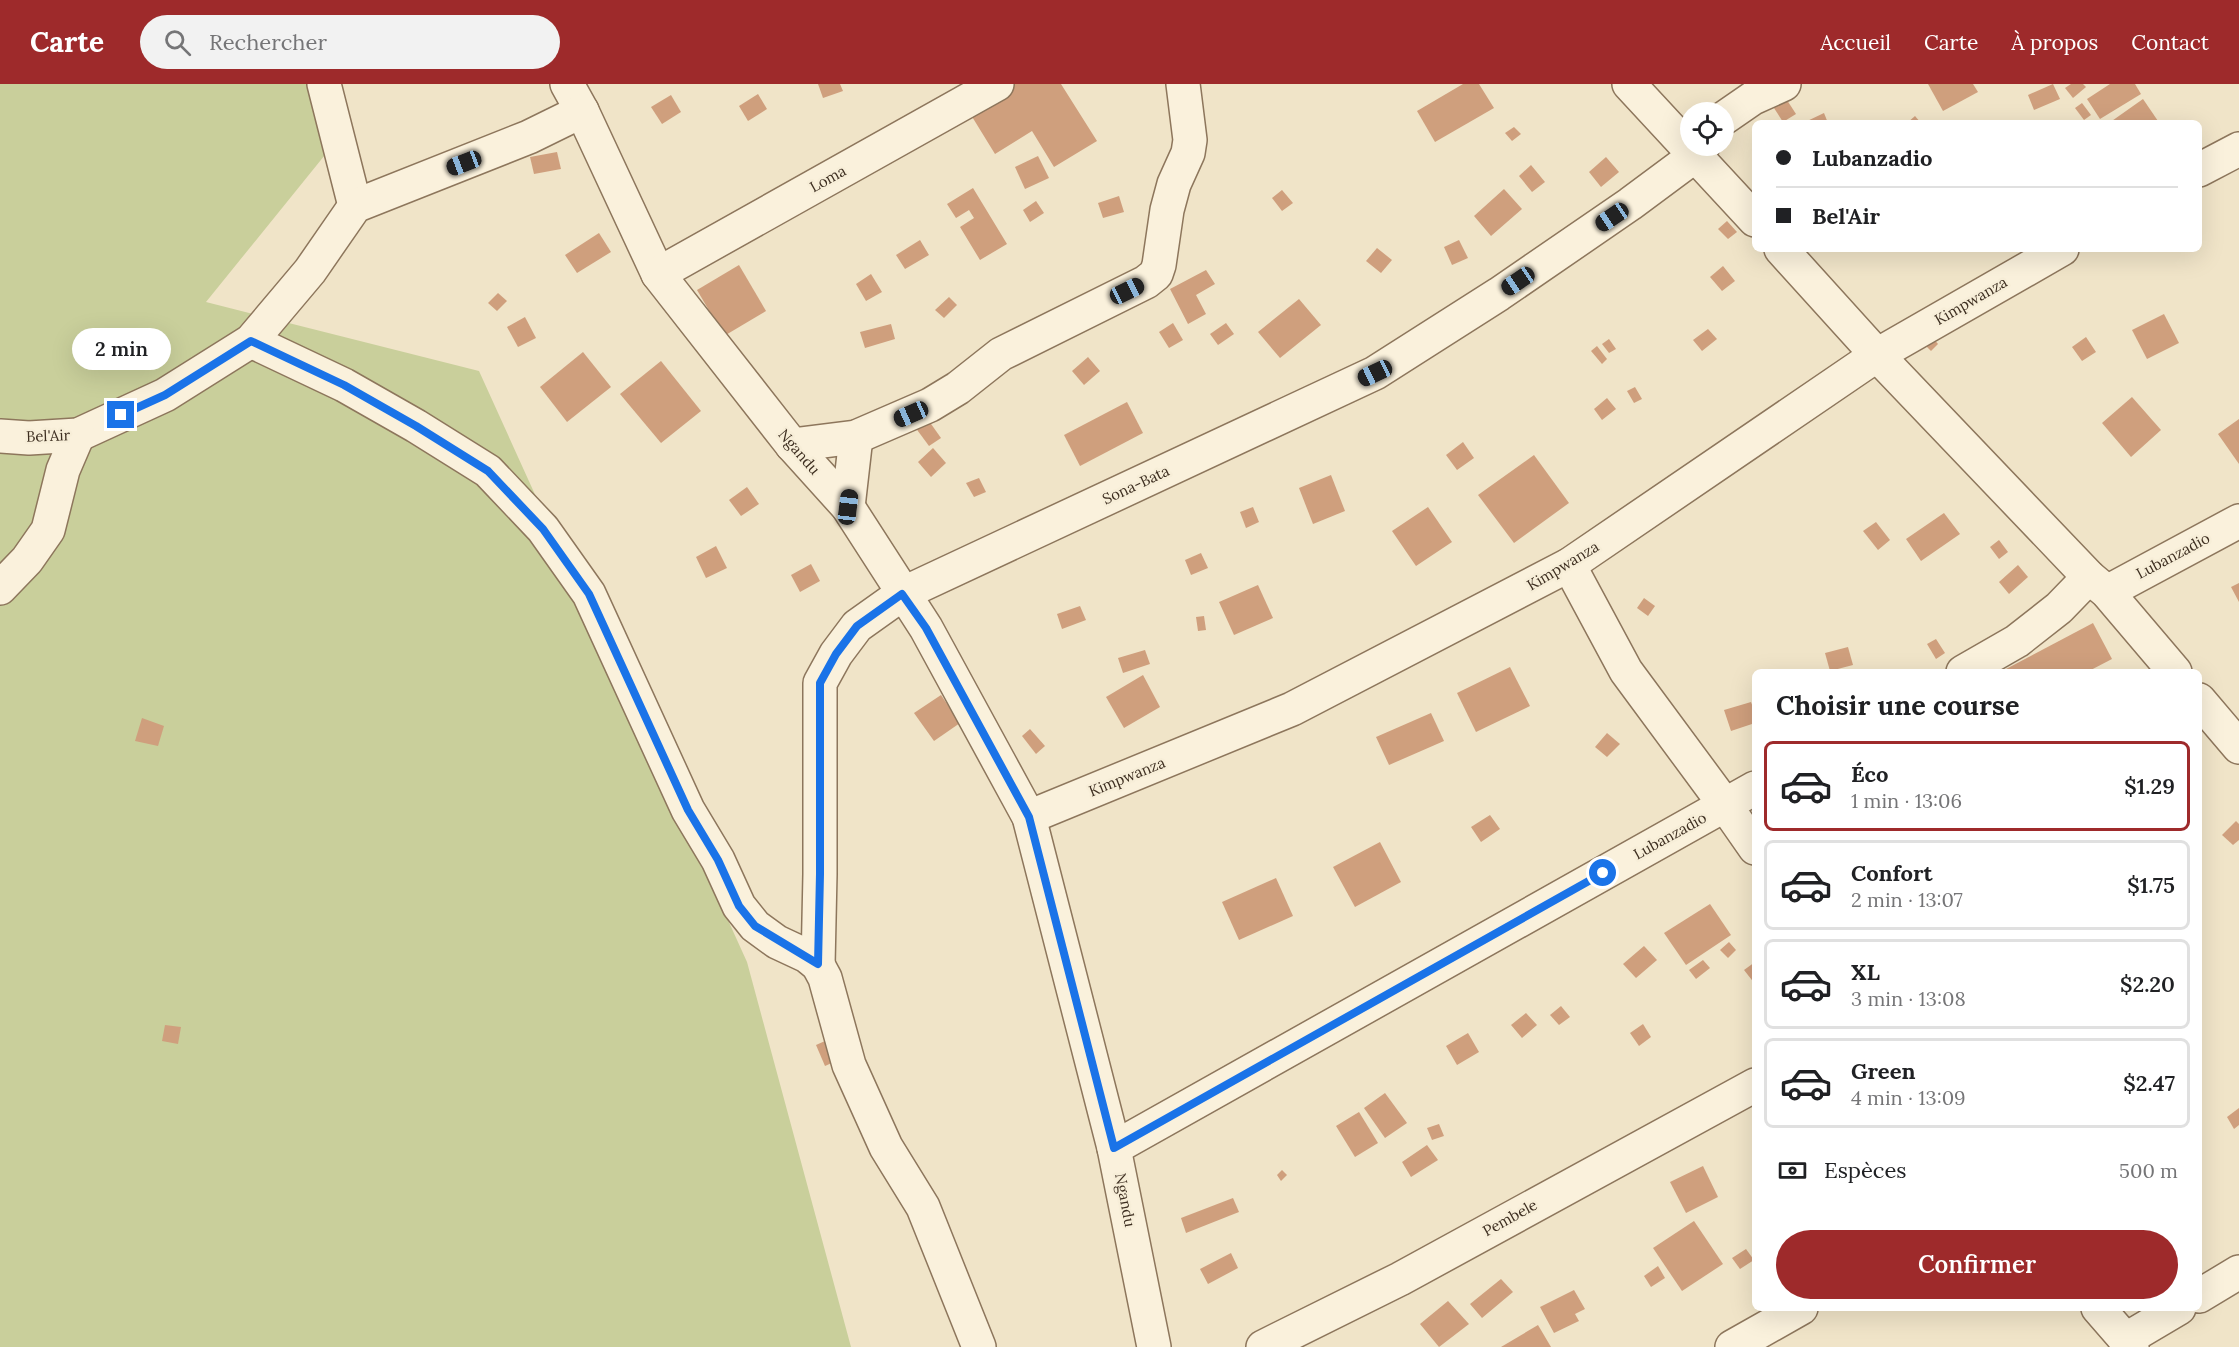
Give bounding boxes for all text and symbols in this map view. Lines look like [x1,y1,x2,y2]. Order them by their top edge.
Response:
search box [140,15,560,69]
text: Carte [30,24,104,60]
icon: search [161,26,194,59]
text: Rechercher [209,28,327,56]
text: Accueil [1820,29,1891,56]
text: Carte [1924,29,1978,56]
text: À propos [2011,29,2098,56]
text: Contact [2131,29,2209,56]
map controls [1680,102,1734,156]
button: locate [1680,102,1734,156]
text: Lubanzadio [1812,144,1932,172]
car [444,148,484,178]
street label: Loma [806,161,849,196]
car [1592,199,1632,235]
text: Bel'Air [1812,202,1880,230]
car [1498,263,1538,299]
street label: Kimpwanza [1931,272,2011,329]
car [1107,275,1147,307]
callout: 2 min [72,328,170,370]
text: 2 min [95,336,148,361]
car [1355,357,1395,389]
car [891,398,931,430]
route end [107,401,134,428]
street label: Bel'Air [26,425,71,446]
street label: Ngandu [774,425,824,478]
street label: Sona-Bata [1099,461,1173,508]
car [837,488,859,526]
street label: Lubanzadio [2133,528,2213,583]
street label: Kimpwanza [1523,536,1603,595]
text: Choisir une course [1776,688,2019,722]
street label: Kimpwanza [1086,752,1168,800]
icon: car [1779,759,1833,813]
text: Éco [1851,760,1888,788]
text: $1.29 [2124,772,2175,800]
text: 1 min · 13:06 [1851,788,1962,813]
street label: Lubanzadio [1630,808,1710,863]
icon: car [1779,858,1833,912]
route start [1589,859,1616,886]
text: Confort [1851,859,1933,887]
text: $1.75 [2127,871,2175,899]
text: 2 min · 13:07 [1851,887,1963,912]
icon: car [1779,957,1833,1011]
text: XL [1851,958,1880,986]
text: $2.20 [2120,970,2175,998]
text: 3 min · 13:08 [1851,986,1966,1011]
icon: car [1779,1056,1833,1110]
text: Green [1851,1057,1916,1085]
text: $2.47 [2123,1069,2175,1097]
text: 4 min · 13:09 [1851,1085,1966,1110]
icon: cash [1776,1154,1809,1187]
text: Espèces [1824,1156,1907,1184]
text: 500 m [2119,1158,2178,1183]
street label: Ngandu [1111,1171,1140,1228]
street label: Pembele [1479,1195,1540,1240]
button: Confirmer [1776,1230,2178,1299]

